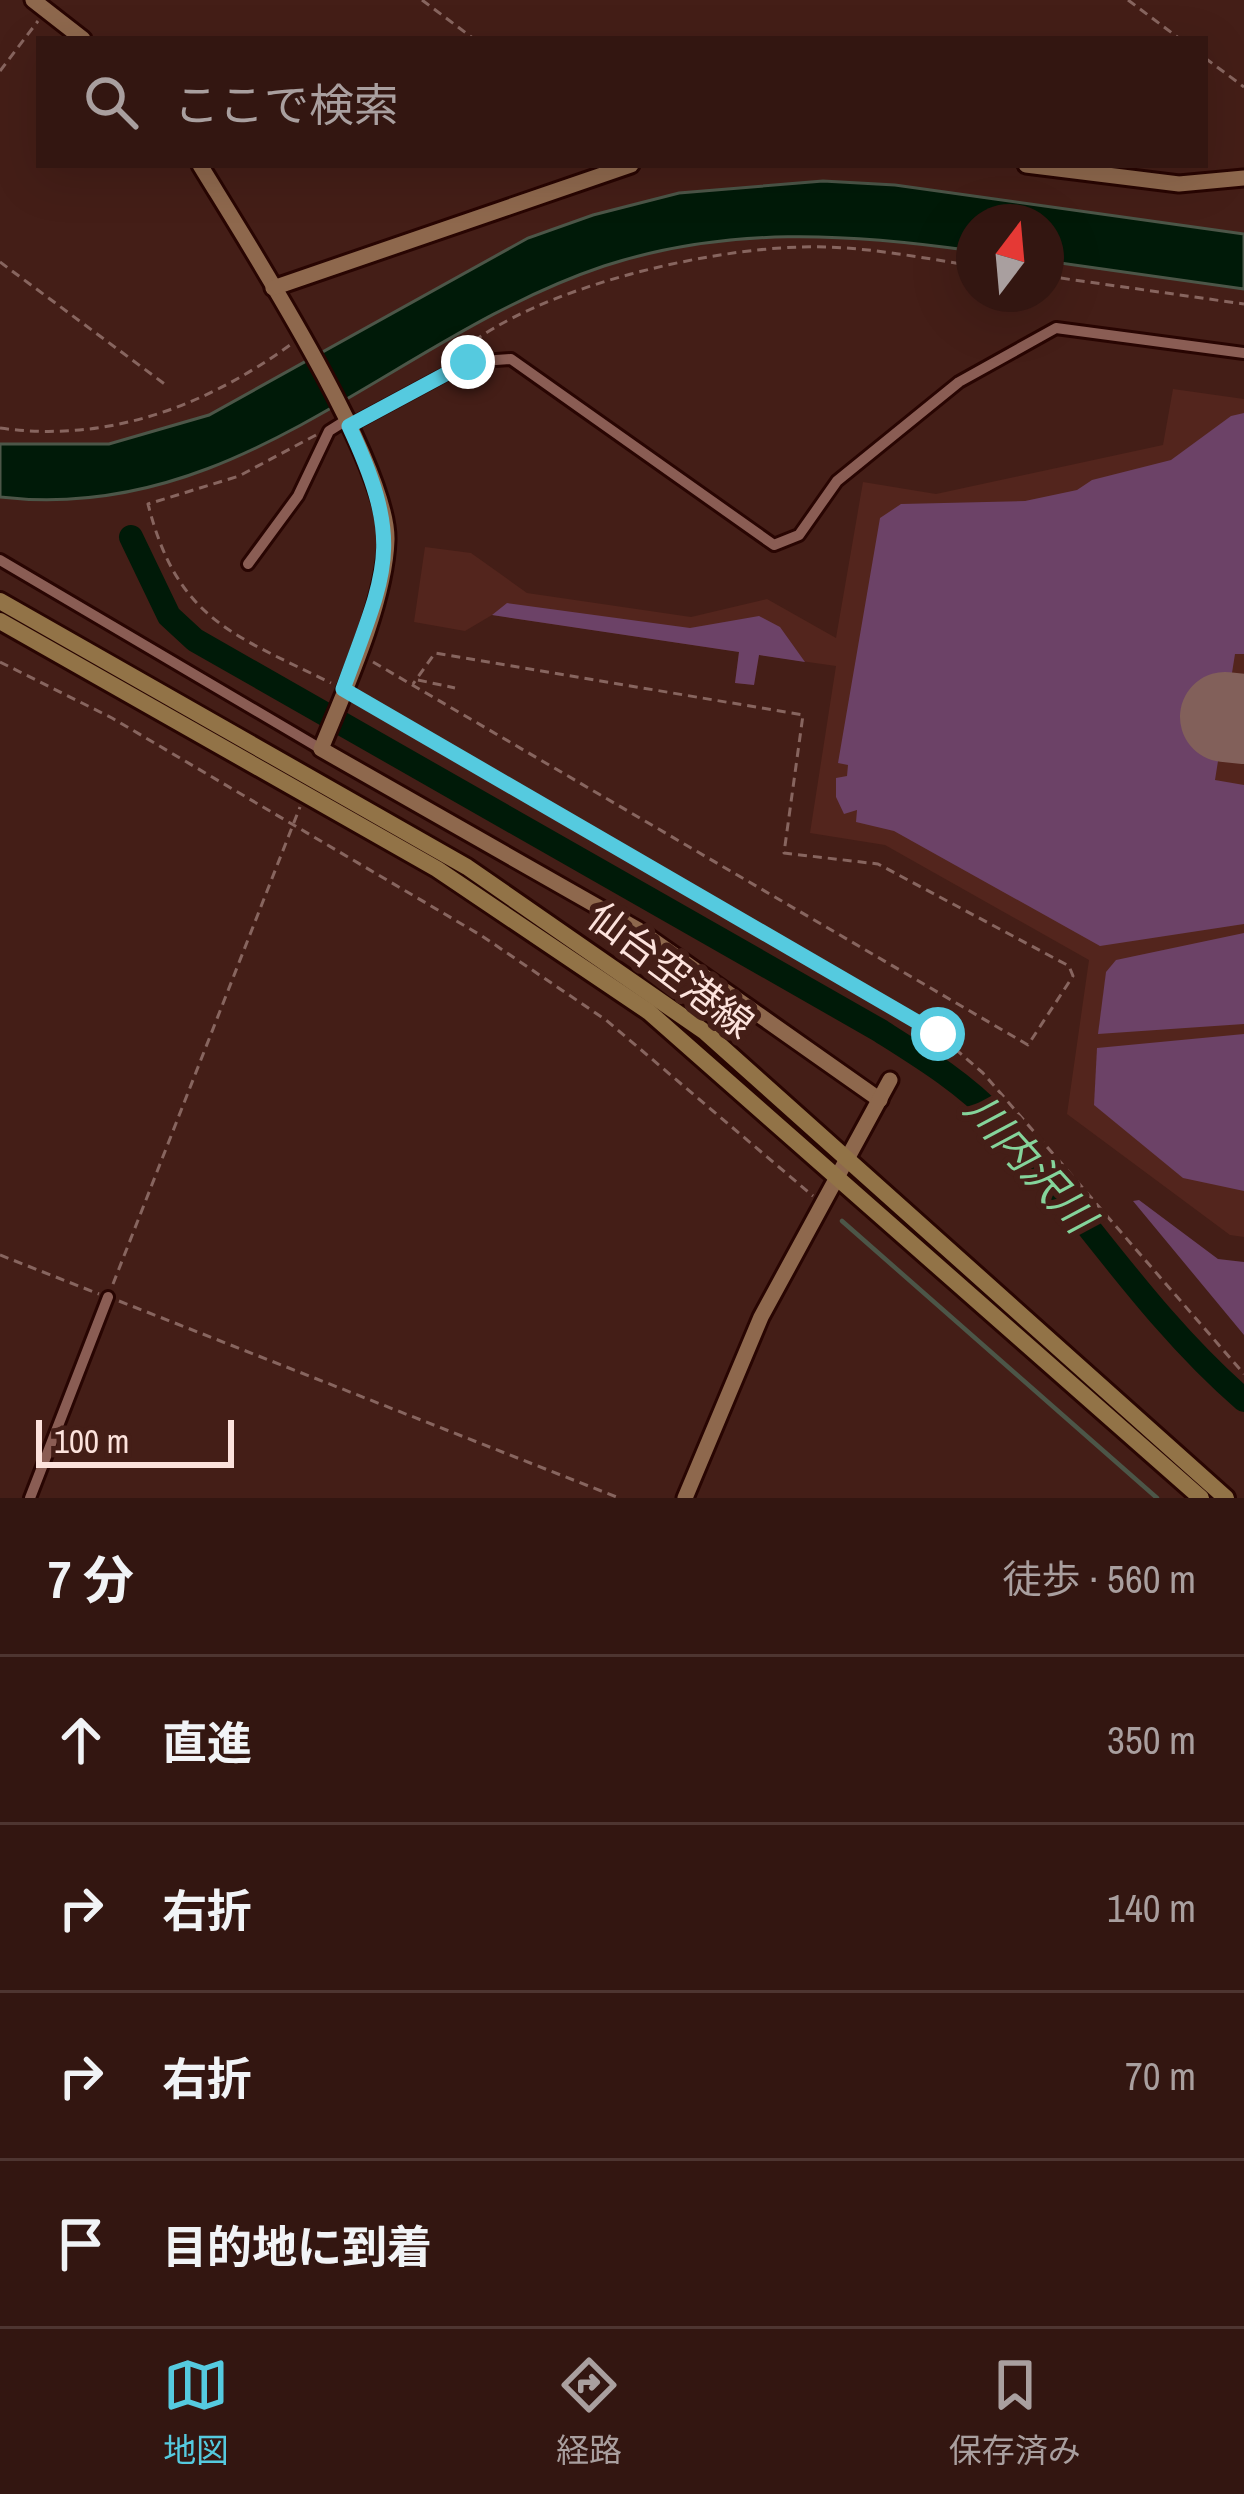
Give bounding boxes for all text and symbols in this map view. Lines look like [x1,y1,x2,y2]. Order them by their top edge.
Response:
search box [36,36,1208,168]
icon: search [78,69,144,135]
text: ここで検索 [174,74,399,135]
north arrow [956,204,1064,312]
route end [441,335,495,389]
street label: 仙台空港線 [577,891,765,1049]
route start [911,1007,965,1061]
water label: 川内沢川 [953,1082,1110,1247]
scale bar [36,1414,234,1467]
text: 100 m [54,1419,129,1463]
text: 7 分 [48,1545,134,1614]
text: 徒歩 · 560 m [1002,1553,1196,1605]
icon: ahead [48,1707,114,1773]
text: 直進 [162,1712,252,1773]
text: 350 m [1107,1714,1196,1766]
icon: right [48,1875,114,1941]
text: 右折 [162,1880,252,1941]
text: 140 m [1107,1882,1196,1934]
icon: right [48,2043,114,2109]
text: 右折 [162,2048,252,2109]
text: 70 m [1125,2050,1196,2102]
icon: arrive [48,2211,114,2277]
text: 目的地に到着 [162,2216,432,2277]
tab: 地図 [163,2352,229,2472]
tab: 経路 [556,2352,622,2472]
tab: 保存済み [949,2352,1081,2472]

